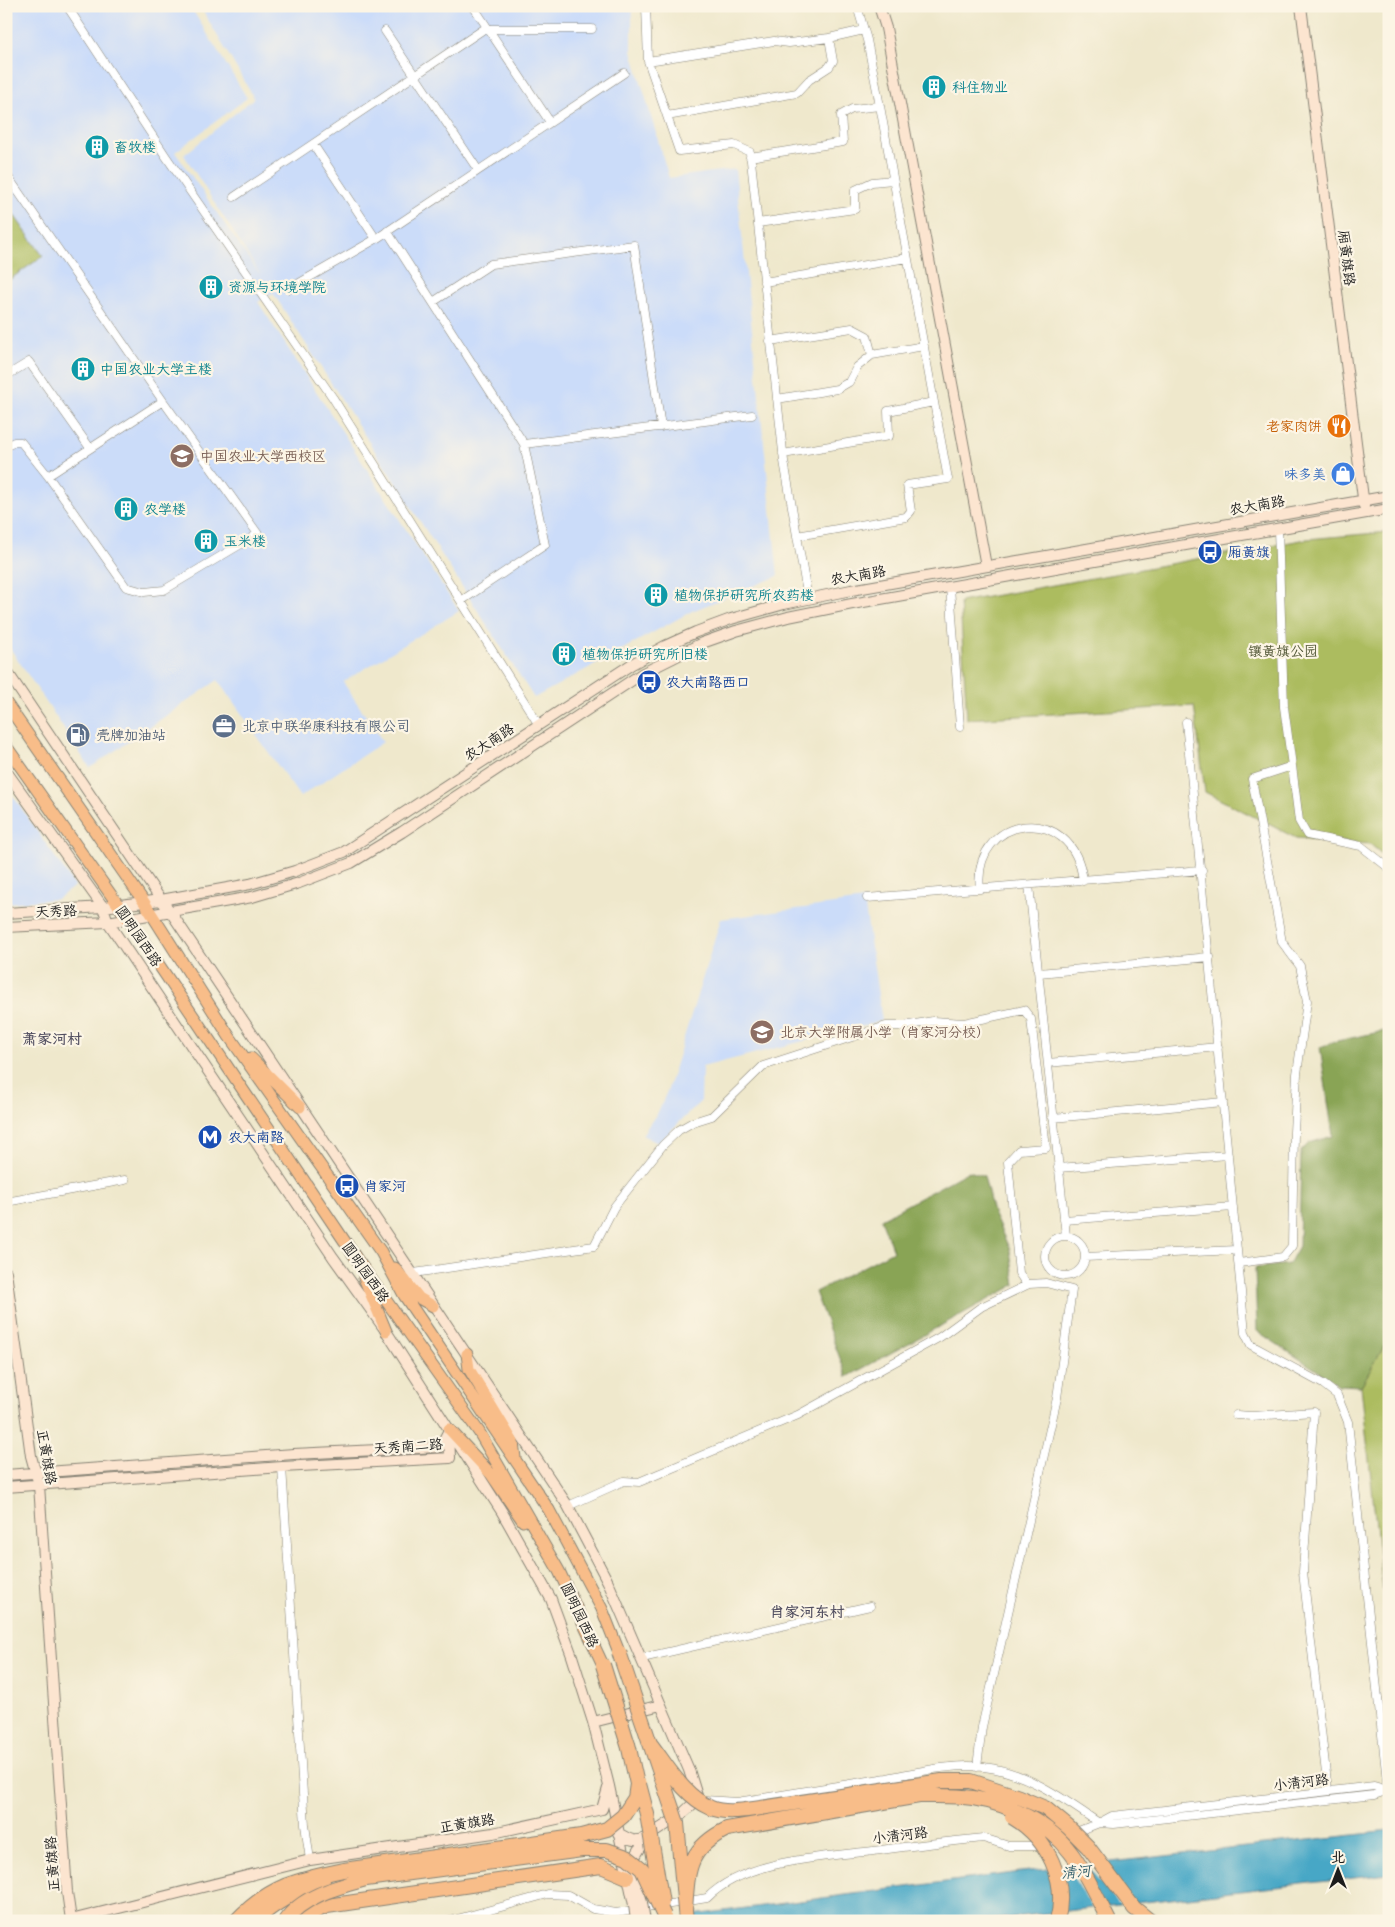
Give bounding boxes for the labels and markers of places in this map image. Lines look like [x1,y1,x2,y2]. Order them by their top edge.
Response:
building icon: 科住物业 [921,74,947,100]
place label: 科住物业 [952,76,1008,97]
building icon: 畜牧楼 [84,134,110,160]
place label: 畜牧楼 [114,136,156,157]
building icon: 资源与环境学院 [198,274,224,300]
place label: 资源与环境学院 [228,276,326,297]
building icon: 中国农业大学主楼 [70,356,96,382]
place label: 中国农业大学主楼 [100,358,212,379]
restaurant icon: 老家肉饼 [1326,413,1352,439]
place label: 老家肉饼 [1266,415,1322,436]
school or university icon: 中国农业大学西校区 [169,443,195,469]
place label: 中国农业大学西校区 [200,445,326,466]
shop icon: 味多美 [1330,461,1356,487]
place label: 味多美 [1284,463,1326,484]
building icon: 农学楼 [113,496,139,522]
place label: 农学楼 [144,498,186,519]
building icon: 玉米楼 [193,528,219,554]
place label: 玉米楼 [224,530,266,551]
bus stop icon: 厢黄旗 [1197,539,1223,565]
place label: 厢黄旗 [1228,541,1270,562]
building icon: 植物保护研究所农药楼 [643,582,669,608]
place label: 植物保护研究所农药楼 [674,584,814,605]
building icon: 植物保护研究所旧楼 [551,641,577,667]
place label: 植物保护研究所旧楼 [582,643,708,664]
bus stop icon: 农大南路西口 [636,669,662,695]
place label: 农大南路西口 [666,671,750,692]
office icon: 北京中联华康科技有限公司 [211,713,237,739]
place label: 北京中联华康科技有限公司 [242,715,410,736]
fuel station icon: 壳牌加油站 [65,722,91,748]
place label: 壳牌加油站 [96,724,166,745]
school or university icon: 北京大学附属小学（肖家河分校） [749,1019,775,1045]
place label: 北京大学附属小学（肖家河分校） [780,1021,990,1042]
metro station icon: 农大南路 [197,1124,223,1150]
place label: 农大南路 [228,1126,284,1147]
bus stop icon: 肖家河 [334,1173,360,1199]
place label: 肖家河 [364,1175,406,1196]

